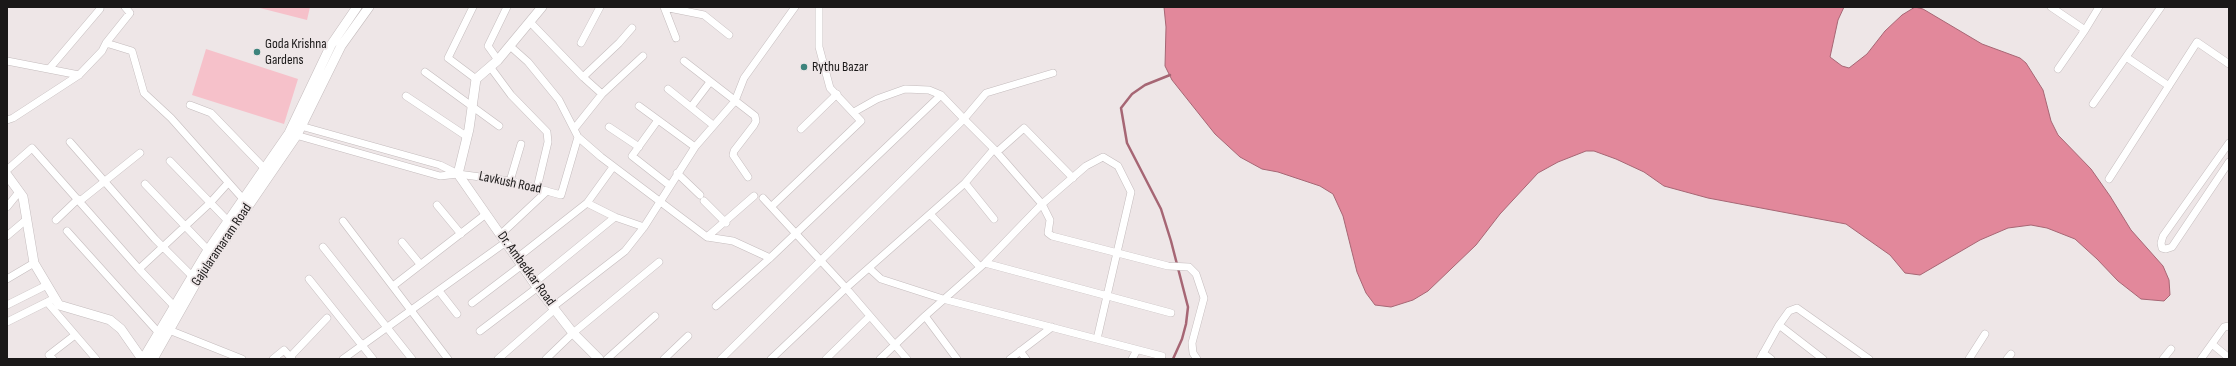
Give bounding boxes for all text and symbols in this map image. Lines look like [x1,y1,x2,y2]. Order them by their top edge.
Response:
place label: Goda Krishna Gardens [265,36,327,68]
marker: Goda Krishna Gardens [252,47,262,57]
place label: Rythu Bazar [812,59,868,75]
marker: Rythu Bazar [799,62,809,72]
street label: Lavkush Road [477,168,543,198]
street label: Gajularamaram Road [188,201,256,289]
street label: Dr. Ambedkar Road [493,229,559,309]

